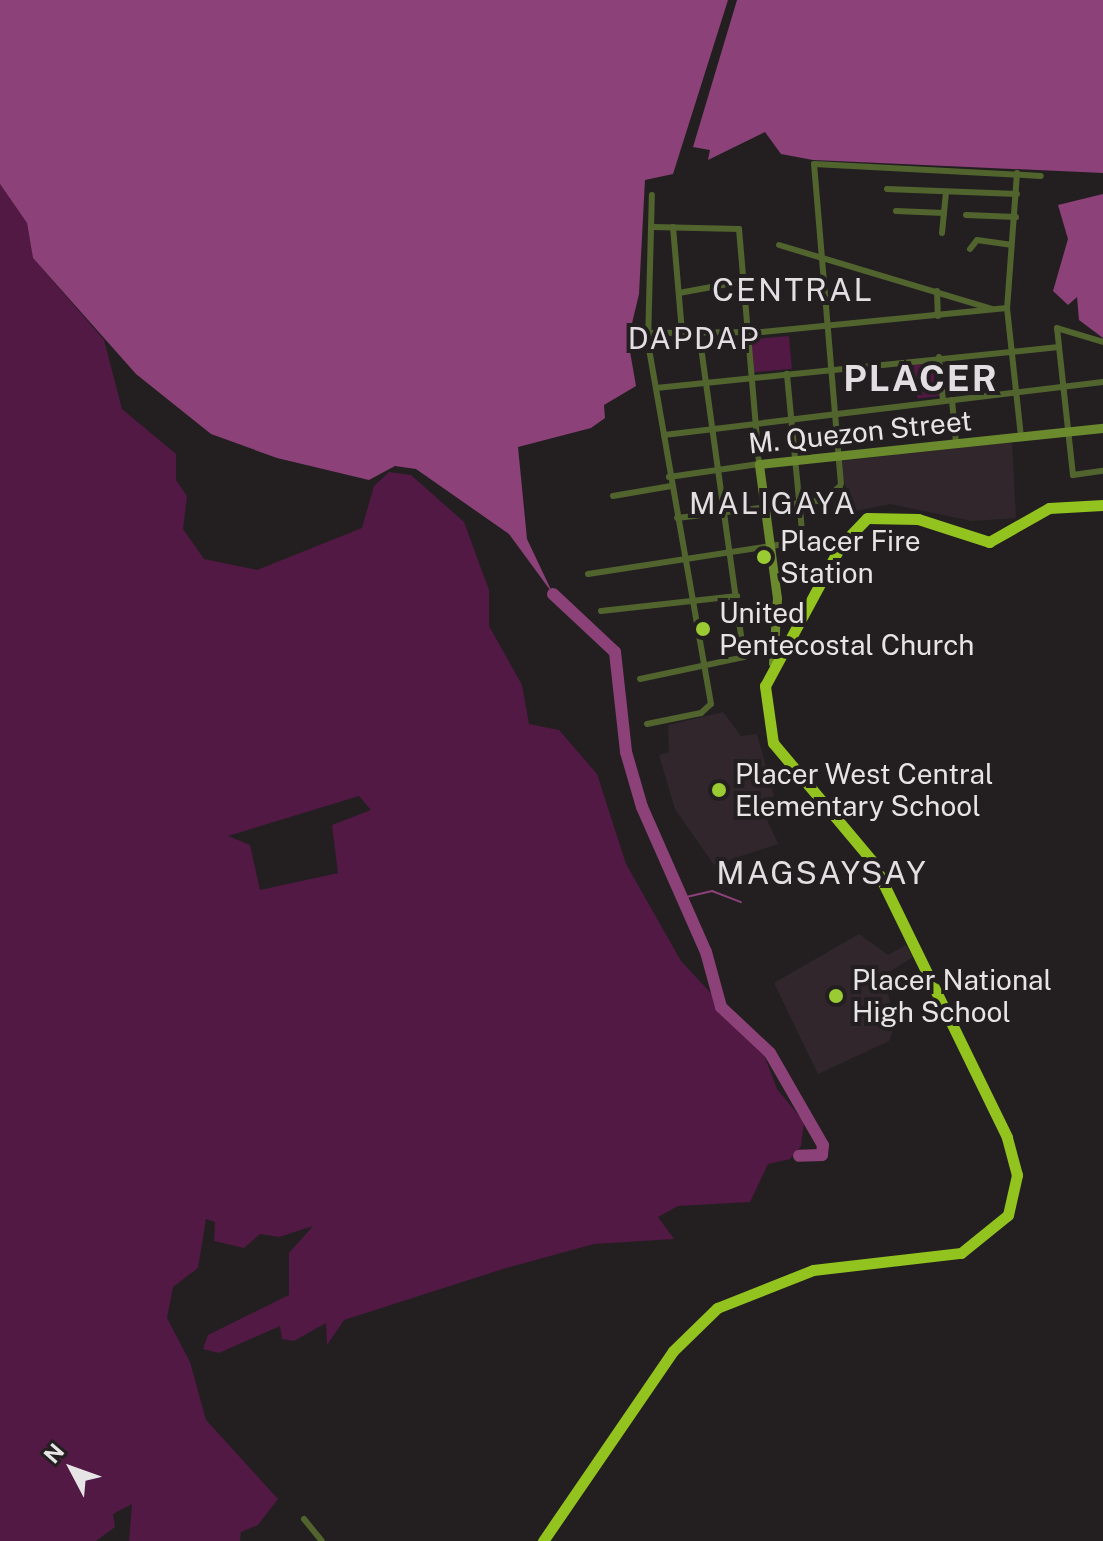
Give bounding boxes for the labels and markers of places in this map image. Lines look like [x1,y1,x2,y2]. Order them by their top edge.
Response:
place label: Placer Fire Station [780,524,921,590]
marker: Placer Fire Station [755,548,773,566]
place label: United Pentecostal Church [719,596,974,662]
marker: United Pentecostal Church [694,620,712,638]
place label: Placer West Central Elementary School [735,757,994,823]
marker: Placer West Central Elementary School [710,781,728,799]
place label: Placer National High School [852,963,1052,1029]
marker: Placer National High School [827,987,845,1005]

